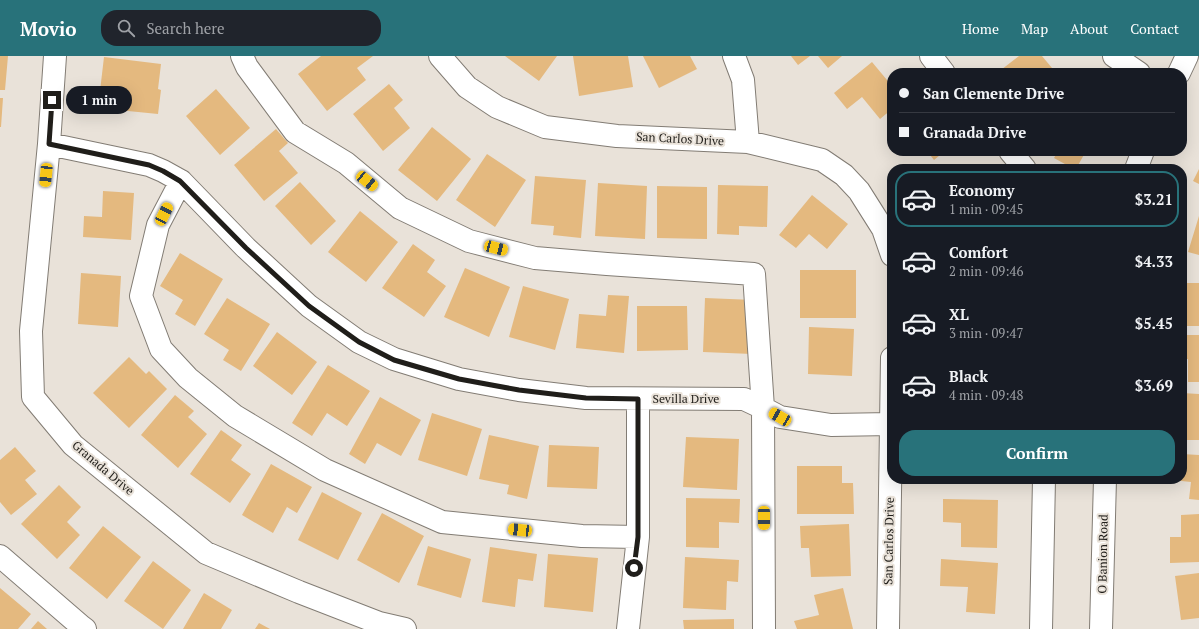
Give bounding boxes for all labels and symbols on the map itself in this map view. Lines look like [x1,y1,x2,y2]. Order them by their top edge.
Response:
callout: 1 min [66,86,132,114]
route end [43,91,61,109]
street label: San Carlos Drive [636,129,724,148]
car [39,162,53,188]
car [354,169,380,193]
car [153,201,175,227]
car [483,239,509,257]
street label: Sevilla Drive [653,391,719,406]
car [767,406,793,428]
street label: Granada Drive [69,437,137,498]
street label: San Carlos Drive [880,497,897,585]
car [758,506,770,530]
street label: O Banion Road [1094,514,1111,594]
car [507,523,533,537]
route start [625,559,643,577]

